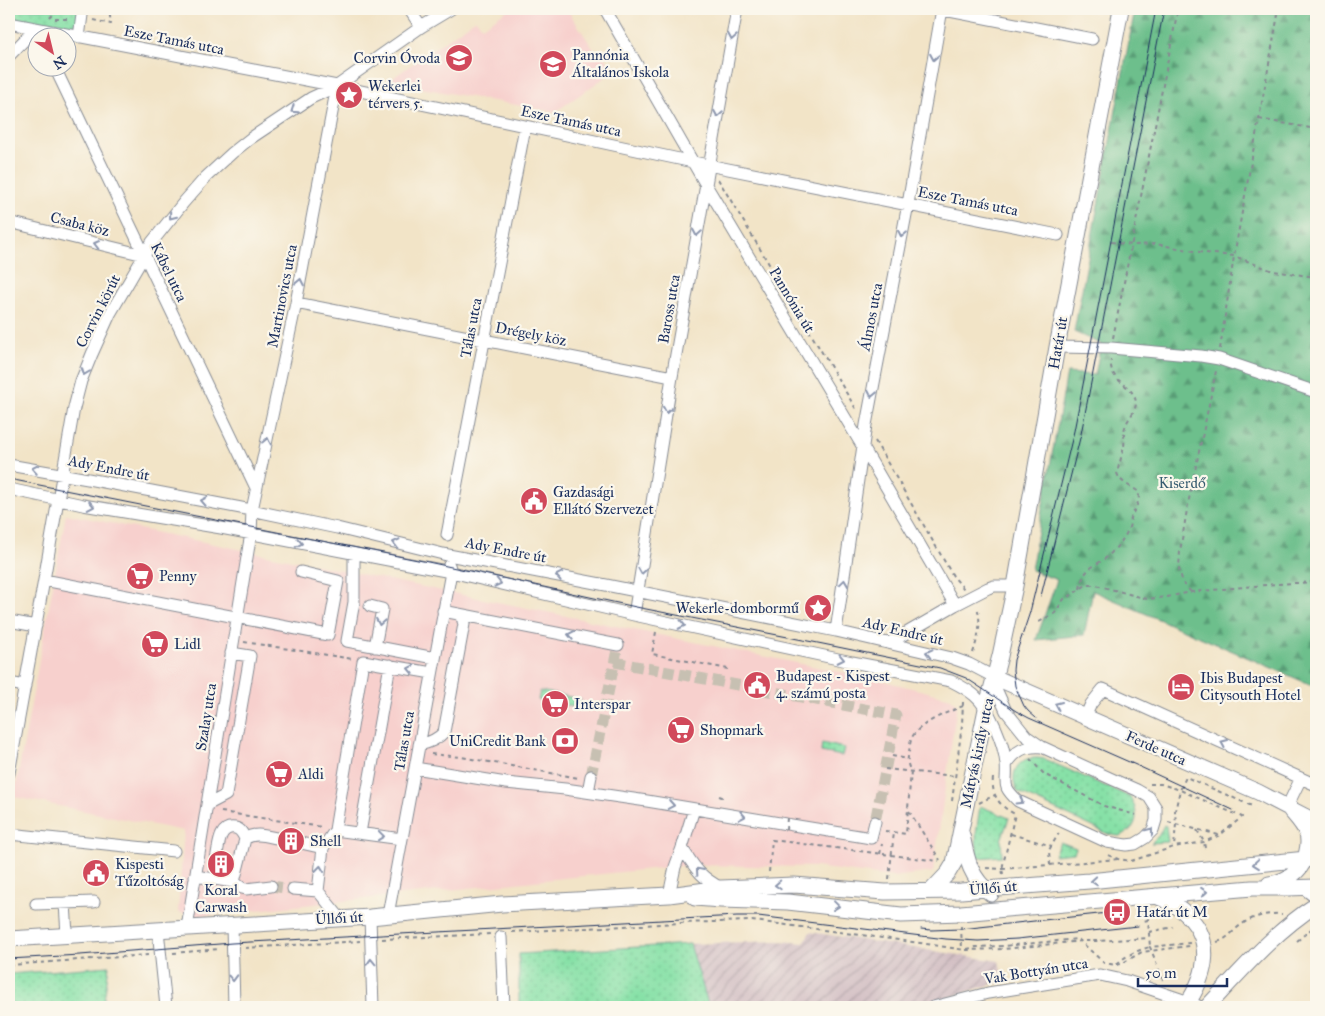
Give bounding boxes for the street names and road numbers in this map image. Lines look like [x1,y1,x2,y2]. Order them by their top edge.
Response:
street label: Esze Tamás utca [122,21,226,59]
street label: Esze Tamás utca [519,102,623,141]
street label: Esze Tamás utca [916,182,1020,220]
street label: Csaba köz [49,208,111,240]
street label: Kábel utca [147,239,191,305]
street label: Martinovics utca [263,242,301,349]
street label: Pannónia út [765,264,819,337]
street label: Corvin körút [72,271,124,351]
street label: Baross utca [654,273,684,345]
street label: Álmos utca [854,281,887,354]
street label: Tálas utca [456,296,486,360]
street label: Határ út [1045,315,1072,371]
street label: Drégely köz [494,318,568,350]
street label: Ady Endre út [66,451,152,485]
street label: Ady Endre út [463,533,549,567]
street label: Ady Endre út [860,613,946,649]
street label: Szalay utca [192,681,220,752]
street label: Mátyás király utca [957,696,998,810]
street label: Tálas utca [390,709,418,772]
street label: Ferde utca [1123,727,1190,770]
street label: Üllői út [968,876,1018,899]
street label: Üllői út [314,907,364,928]
street label: Vak Bottyán utca [982,954,1090,988]

